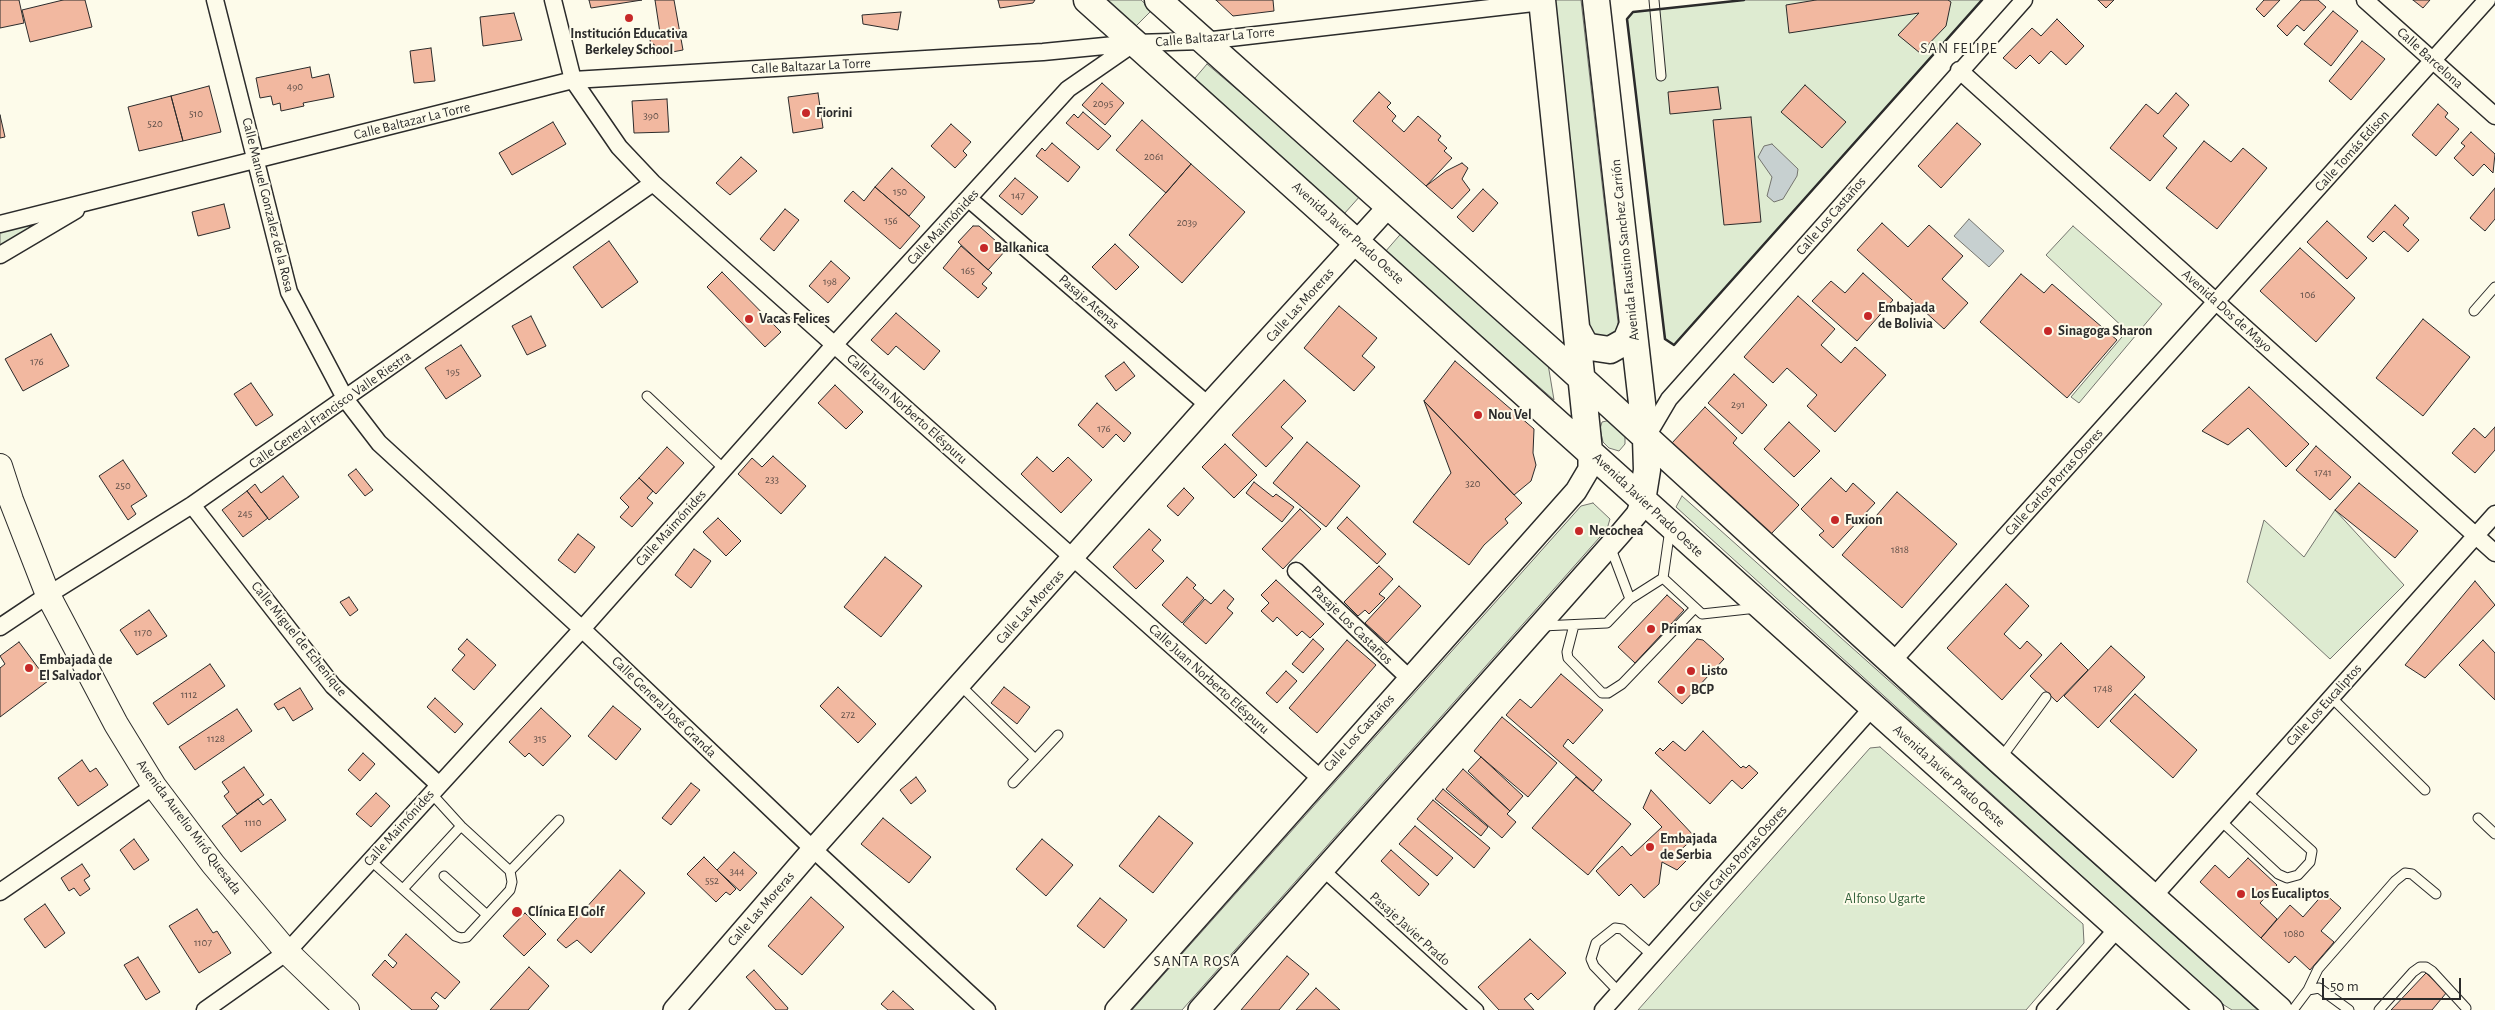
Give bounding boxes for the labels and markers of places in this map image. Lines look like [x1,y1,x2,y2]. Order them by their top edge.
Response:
marker: Institución Educativa Berkeley School [623,12,635,24]
place label: Institución Educativa Berkeley School [570,26,688,58]
place label: Fiorini [816,105,852,121]
marker: Fiorini [800,107,812,119]
place label: Balkanica [994,240,1049,256]
marker: Balkanica [978,242,990,254]
place label: Embajada de Bolivia [1878,300,1935,332]
marker: Embajada de Bolivia [1862,310,1874,322]
place label: Vacas Felices [759,311,830,327]
marker: Vacas Felices [743,313,755,325]
place label: Sinagoga Sharon [2058,323,2152,339]
marker: Sinagoga Sharon [2042,325,2054,337]
place label: Nou Vel [1488,407,1532,423]
marker: Nou Vel [1472,409,1484,421]
place label: Fuxion [1845,512,1883,528]
marker: Fuxion [1829,514,1841,526]
place label: Necochea [1589,523,1644,539]
marker: Necochea [1573,525,1585,537]
place label: Primax [1661,621,1702,637]
marker: Primax [1645,623,1657,635]
place label: Embajada de El Salvador [39,652,112,684]
marker: Embajada de El Salvador [23,662,35,674]
place label: Listo [1701,663,1728,679]
marker: Listo [1685,665,1697,677]
place label: BCP [1691,682,1714,698]
marker: BCP [1675,684,1687,696]
place label: Embajada de Serbia [1660,831,1717,864]
marker: Embajada de Serbia [1644,841,1656,853]
place label: Los Eucaliptos [2251,886,2329,902]
marker: Los Eucaliptos [2235,888,2247,900]
place label: Clínica El Golf [528,904,604,920]
marker: Clínica El Golf [510,905,524,919]

